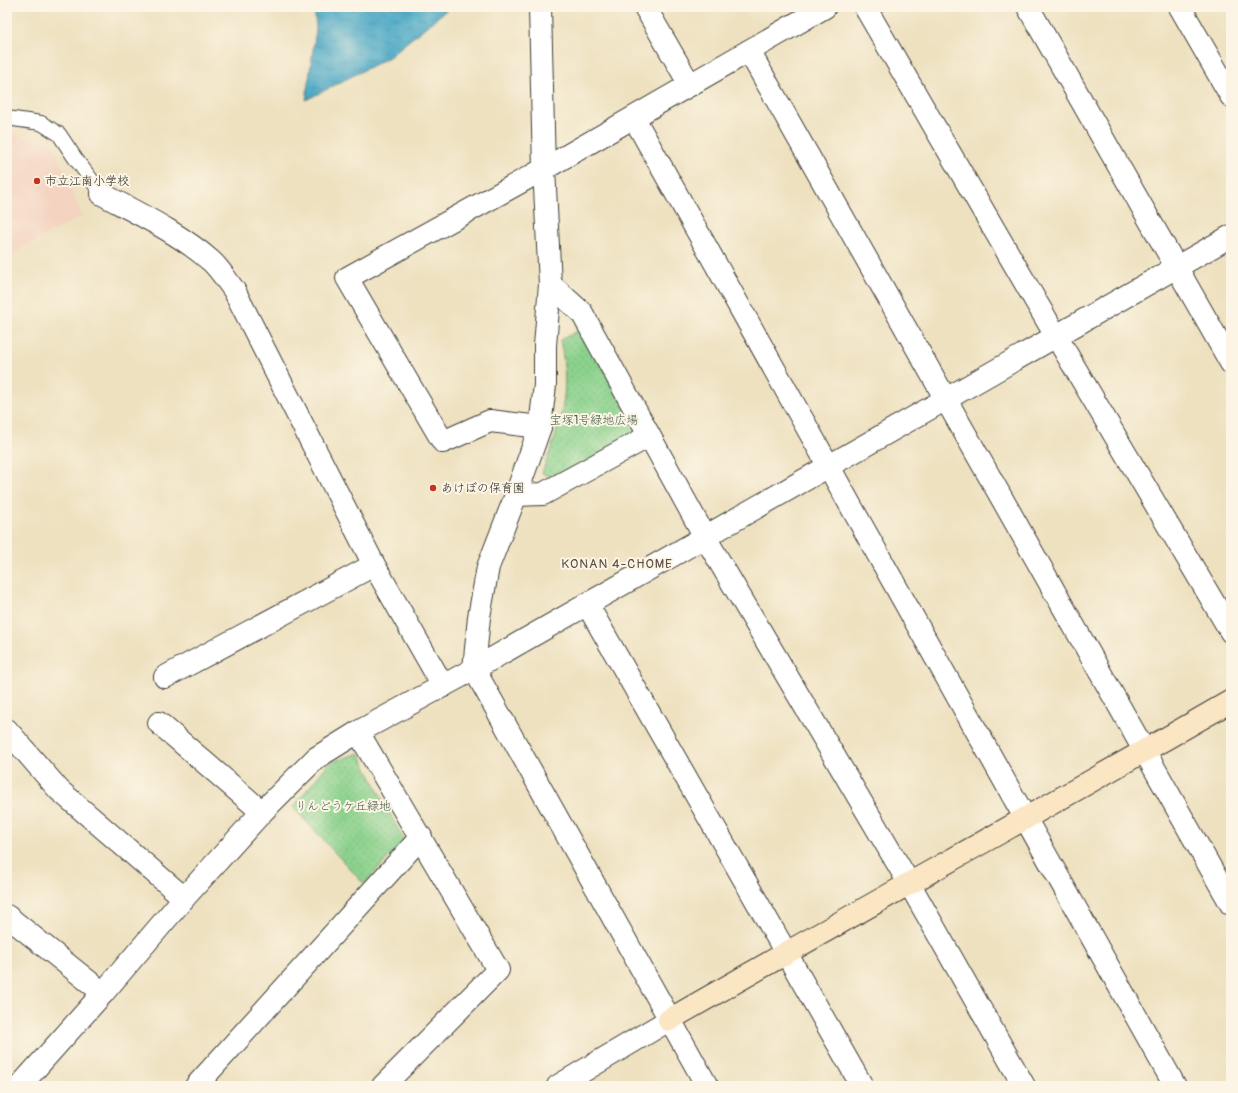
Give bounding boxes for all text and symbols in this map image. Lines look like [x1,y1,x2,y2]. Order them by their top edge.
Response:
place label: 市立江南小学校 [45,174,129,189]
marker: 市立江南小学校 [32,176,42,186]
park label: 宝塚1号緑地広場 [550,413,638,428]
place label: あけぼの保育園 [441,481,525,496]
marker: あけぼの保育園 [428,483,438,493]
district label: KONAN 4-CHOME [561,556,673,572]
park label: りんどうケ丘緑地 [295,799,391,814]

